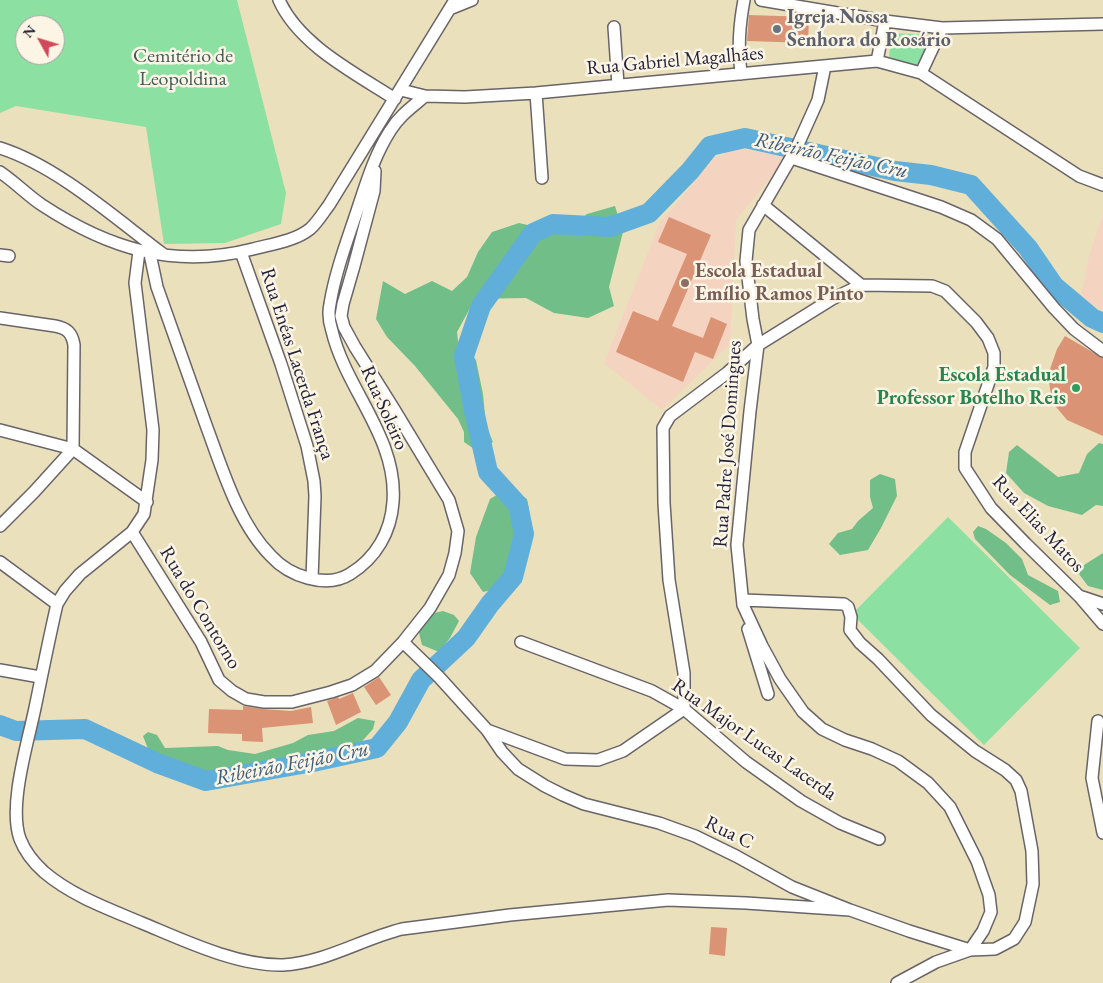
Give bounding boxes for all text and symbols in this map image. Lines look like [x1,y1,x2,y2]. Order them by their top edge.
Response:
place label: Igreja Nossa Senhora do Rosário [787,6,951,53]
north arrow [15,15,65,65]
text: N [19,21,40,41]
marker: Igreja Nossa Senhora do Rosário [771,23,783,35]
street label: Rua Gabriel Magalhães [586,41,764,81]
park label: Cemitério de Leopoldina [133,45,233,92]
water label: Ribeirão Feijão Cru [752,128,910,184]
place label: Escola Estadual Emílio Ramos Pinto [695,260,864,307]
street label: Rua Enéas Lacerda França [255,265,339,463]
marker: Escola Estadual Emílio Ramos Pinto [679,277,691,289]
street label: Rua Padre José Domingues [709,339,747,549]
street label: Rua Soleiro [355,362,413,454]
place label: Escola Estadual Professor Botelho Reis [877,364,1066,411]
marker: Escola Estadual Professor Botelho Reis [1070,382,1082,394]
street label: Rua Elias Matos [987,470,1089,578]
street label: Rua do Contorno [154,542,246,674]
street label: Rua Major Lucas Lacerda [667,674,841,806]
water label: Ribeirão Feijão Cru [213,737,371,791]
street label: Rua C [701,811,757,855]

